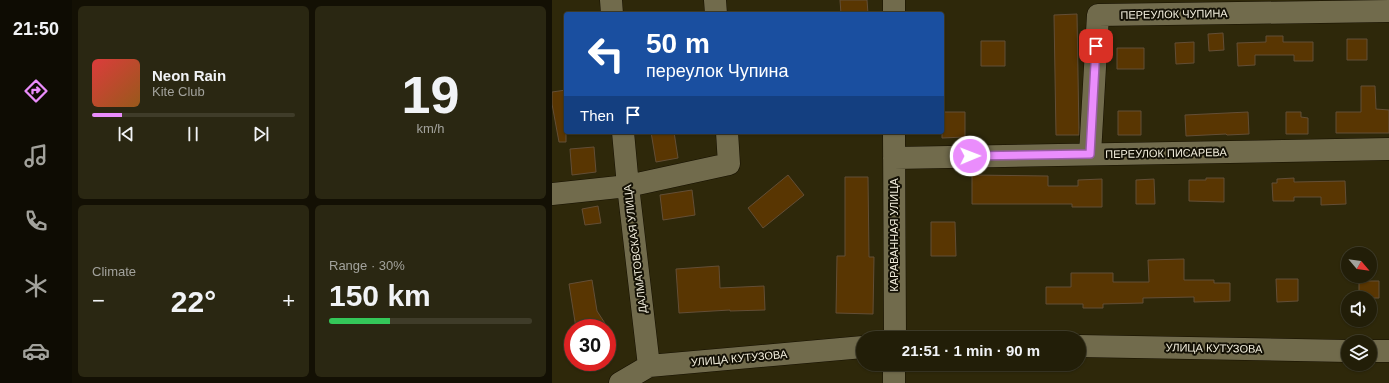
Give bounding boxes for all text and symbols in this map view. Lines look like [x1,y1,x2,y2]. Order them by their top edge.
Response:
street label: ПЕРЕУЛОК ЧУПИНА [1120,7,1228,21]
text: 21:50 [13,19,59,39]
icon: left [580,28,632,80]
text: 50 m [646,28,710,59]
pin [1079,29,1113,63]
icon: arrive [1085,35,1107,57]
text: переулок Чупина [646,61,789,81]
text: 19 [402,66,459,124]
text: Neon Rain [152,67,226,84]
icon: directions [22,77,50,105]
text: Kite Club [152,84,205,99]
icon: arrive [622,104,644,126]
text: Then [580,107,614,124]
text: km/h [416,121,445,136]
icon: previous [115,123,137,145]
icon: pause [182,123,204,145]
icon: next [250,123,272,145]
position arrow [949,135,991,177]
icon: music [22,142,50,170]
street label: ПЕРЕУЛОК ПИСАРЕВА [1105,146,1228,160]
street label: КАРАВАННАЯ УЛИЦА [888,178,900,292]
street label: ДАЛМАТОВСКАЯ УЛИЦА [621,183,649,314]
icon: phone [22,207,50,235]
north arrow [1341,247,1377,283]
map controls [1341,247,1377,371]
text: Range · 30% [329,258,405,273]
text: Climate [92,264,136,279]
icon: climate [22,272,50,300]
text: 150 km [329,279,431,312]
text: 22° [171,285,216,318]
text: − [92,288,105,313]
text: + [282,288,295,313]
button: sound [1341,291,1377,327]
speed limit sign: 30 [564,319,616,371]
button: layers [1341,335,1377,371]
icon: car [22,337,50,365]
street label: УЛИЦА КУТУЗОВА [1166,341,1263,355]
text: 21:51 · 1 min · 90 m [902,342,1040,359]
street label: УЛИЦА КУТУЗОВА [690,348,788,368]

